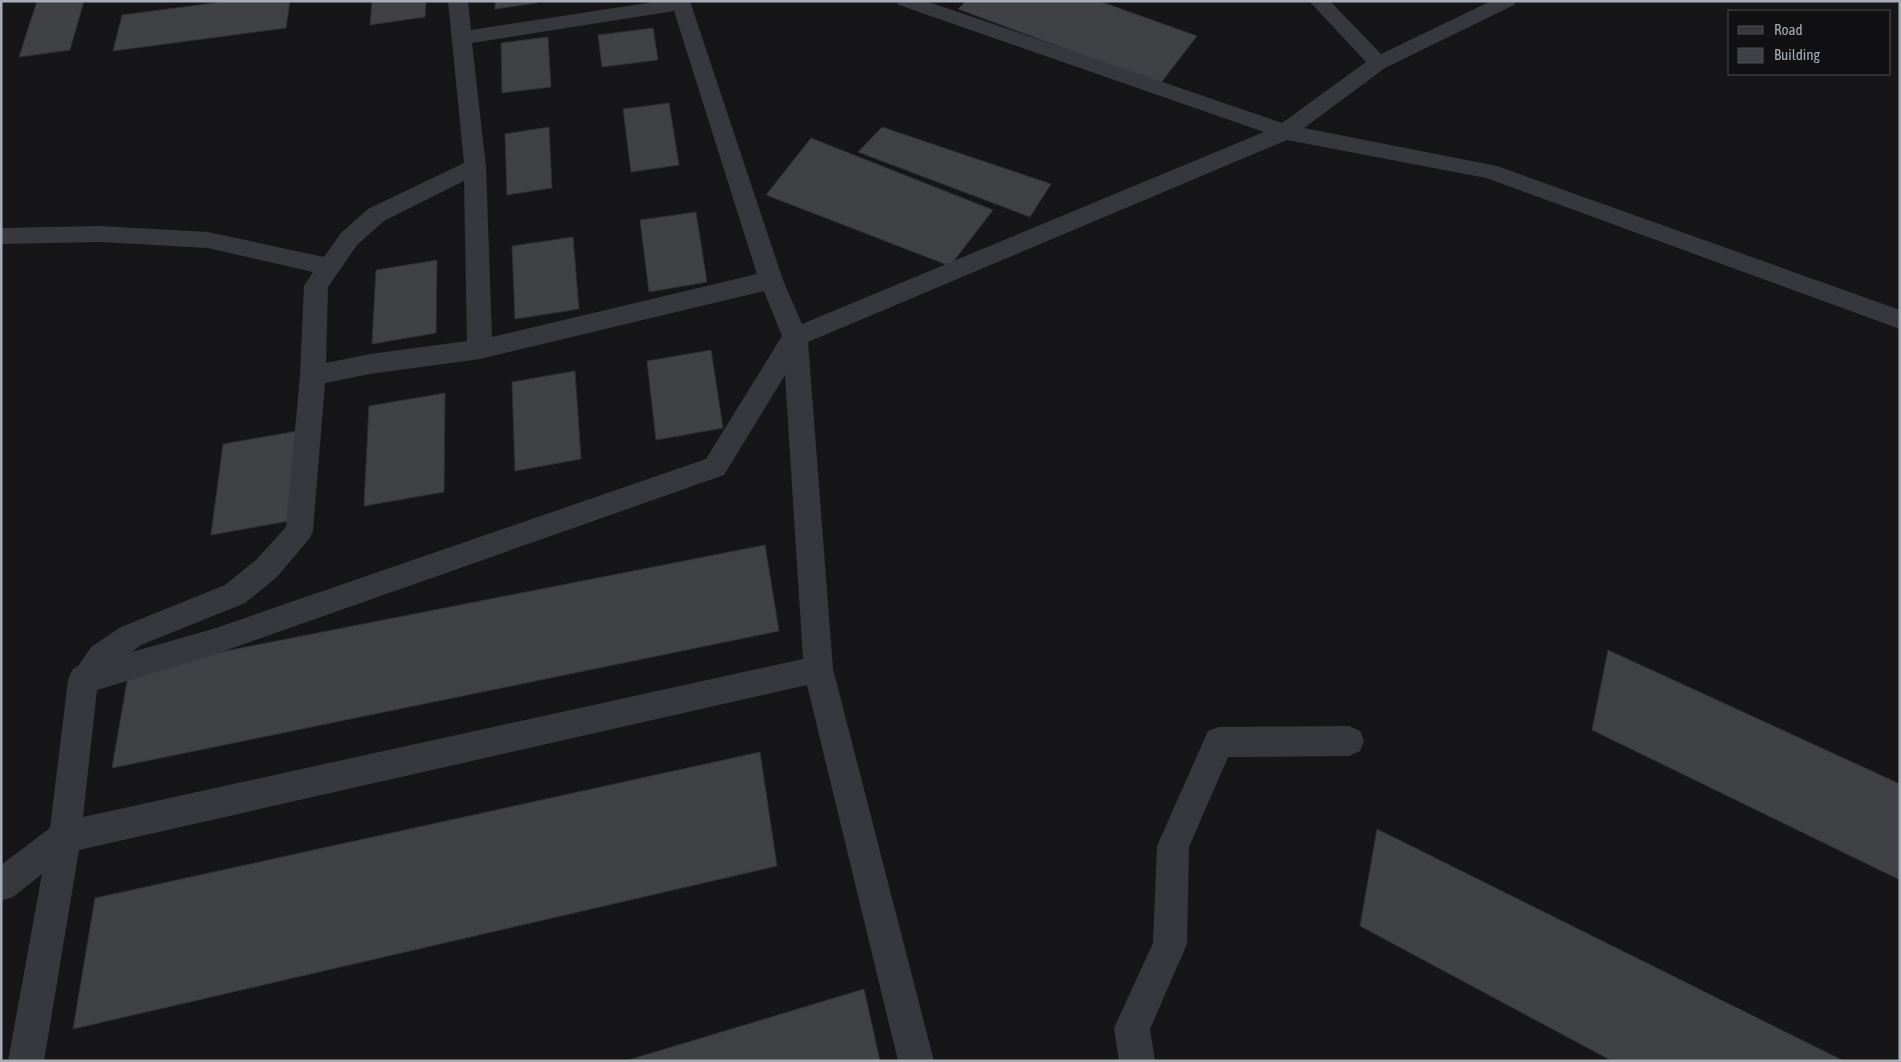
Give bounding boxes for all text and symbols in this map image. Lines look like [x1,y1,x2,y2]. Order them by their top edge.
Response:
legend [1728,10,1891,75]
text: Road [1774,21,1803,38]
text: Building [1774,46,1820,63]

